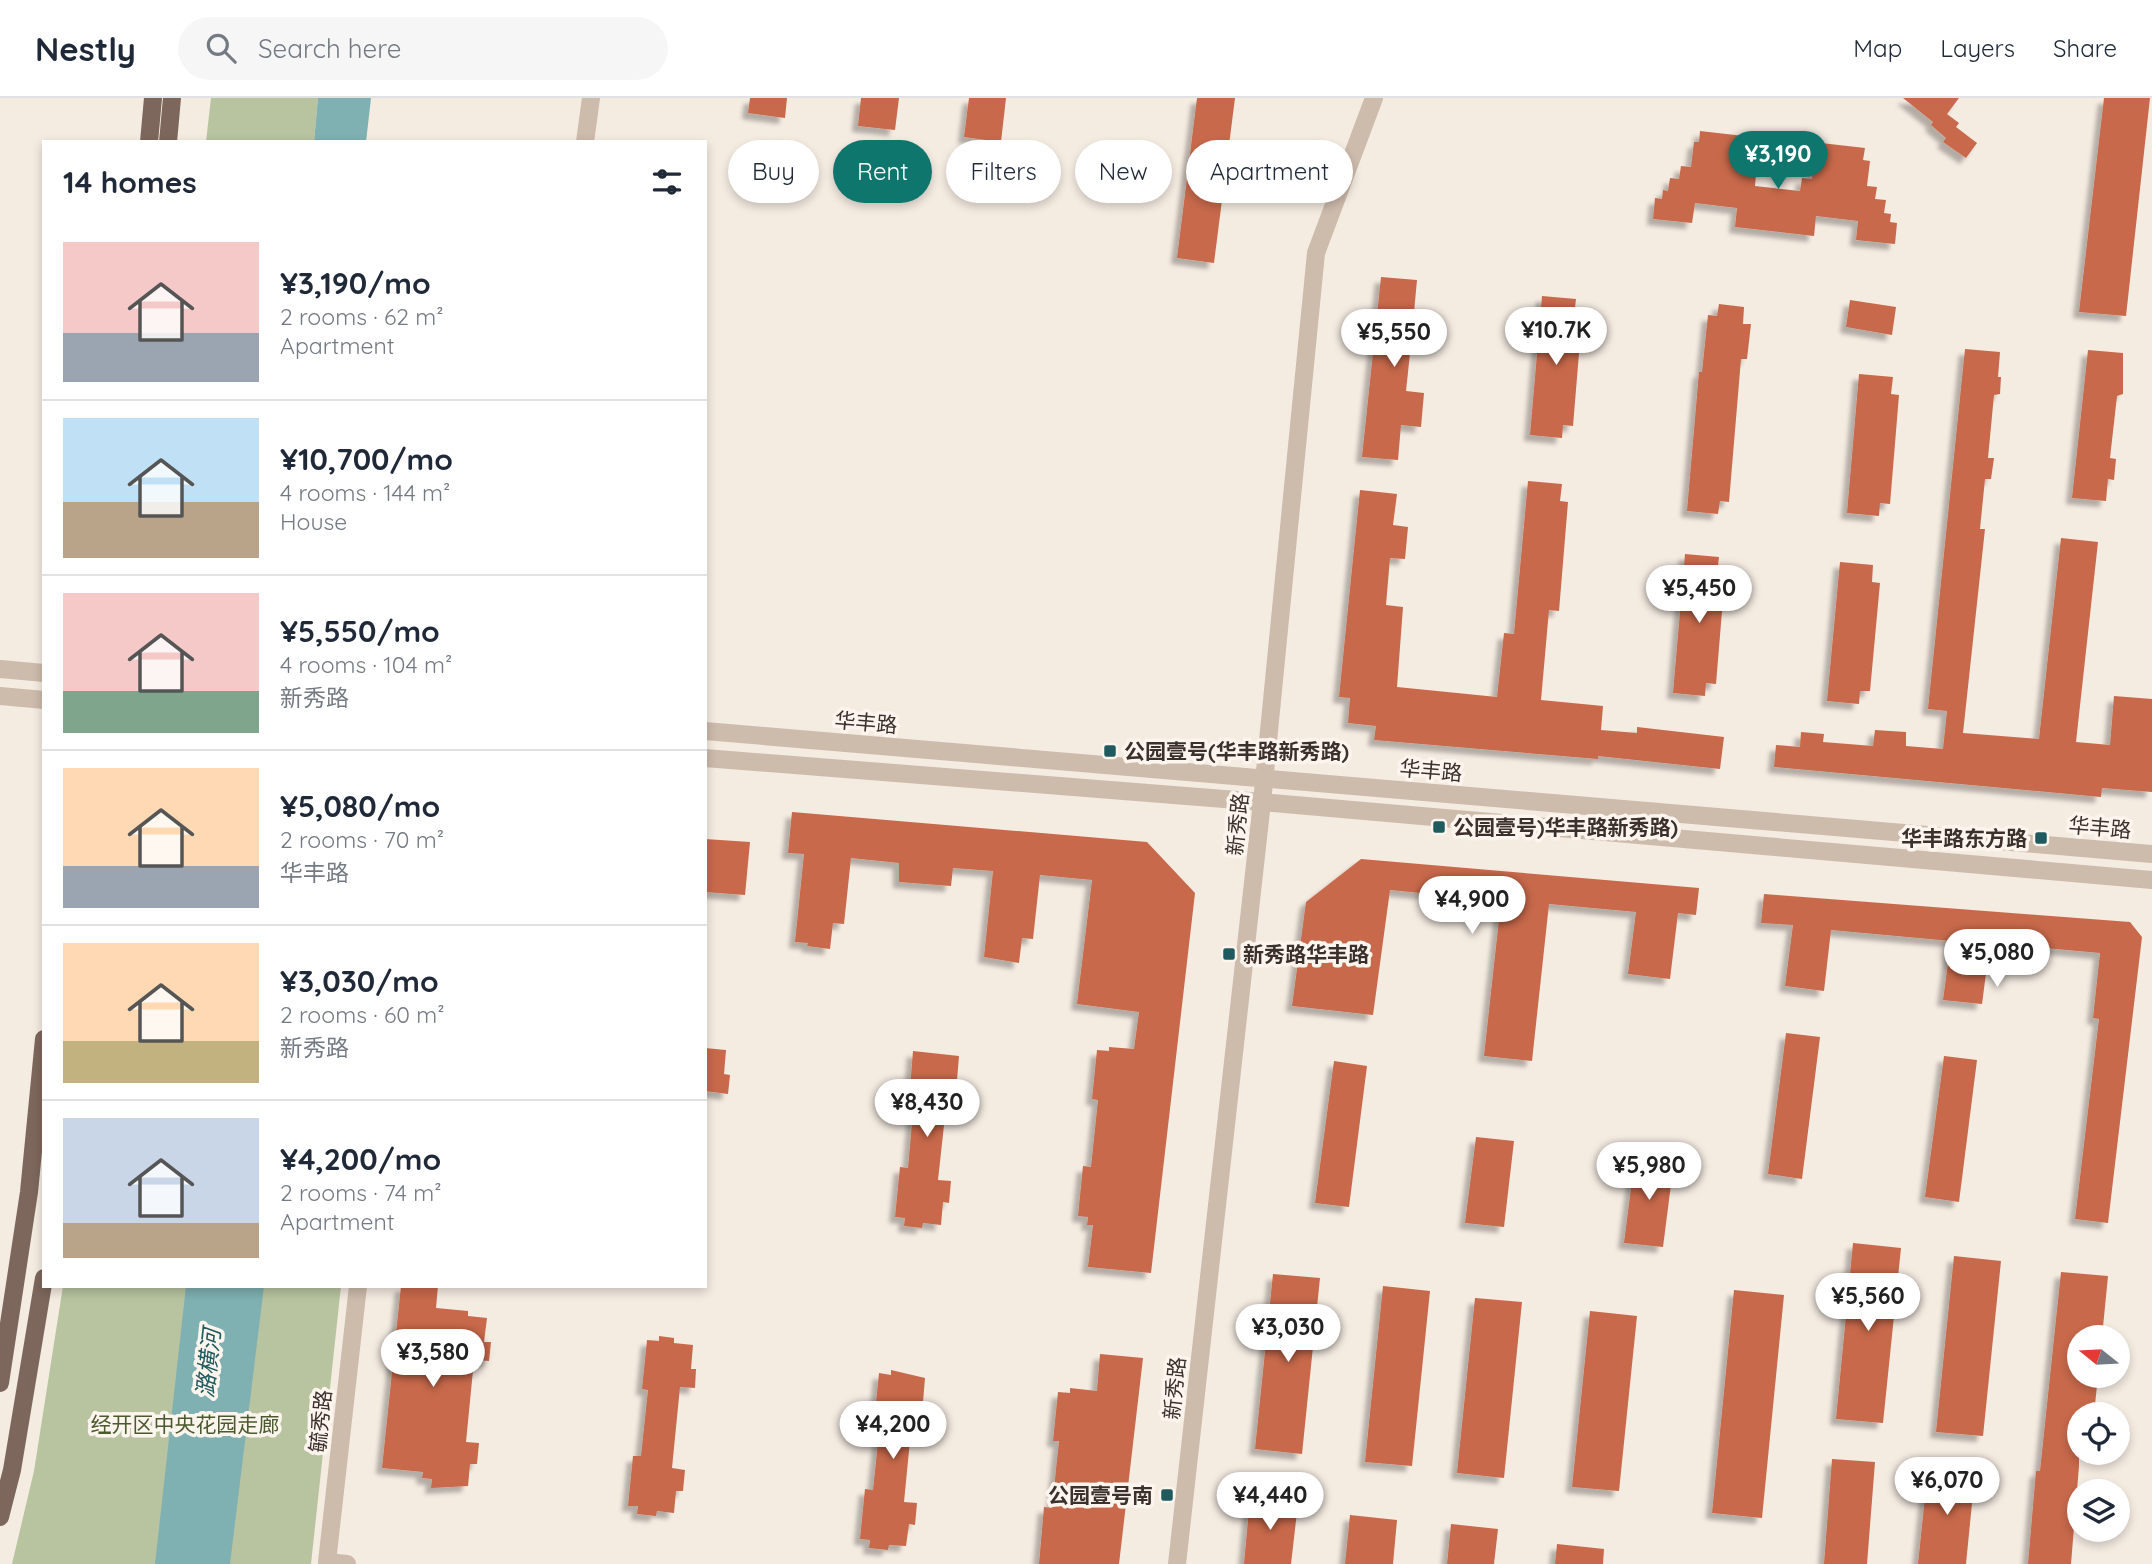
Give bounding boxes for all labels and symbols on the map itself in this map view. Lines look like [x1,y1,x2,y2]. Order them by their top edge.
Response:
pin: ¥3,190 [1721,132,1835,191]
pin: ¥10.7K [1499,308,1613,367]
pin: ¥5,550 [1337,310,1451,369]
pin: ¥5,450 [1642,566,1756,625]
street label: 华丰路 [833,706,899,738]
place label: 公园壹号(华丰路新秀路) [1124,738,1349,764]
marker: 公园壹号(华丰路新秀路) [1102,743,1118,759]
street label: 华丰路 [1398,754,1464,786]
street label: 新秀路 [1221,791,1253,857]
street label: 华丰路 [2067,811,2133,843]
place label: 公园壹号)华丰路新秀路) [1453,814,1678,840]
marker: 公园壹号)华丰路新秀路) [1431,819,1447,835]
place label: 华丰路东方路 [1901,825,2027,851]
marker: 华丰路东方路 [2033,830,2049,846]
pin: ¥4,900 [1415,876,1529,936]
pin: ¥5,080 [1940,930,2054,989]
place label: 新秀路华丰路 [1243,941,1369,967]
marker: 新秀路华丰路 [1221,946,1237,962]
pin: ¥8,430 [870,1080,984,1139]
pin: ¥5,980 [1592,1142,1706,1202]
pin: ¥5,560 [1811,1274,1925,1333]
pin: ¥3,030 [1231,1304,1345,1364]
water label: 潞横河 [190,1323,226,1399]
north arrow [2067,1325,2130,1388]
pin: ¥3,580 [376,1330,490,1389]
street label: 新秀路 [1158,1355,1190,1421]
street label: 毓秀路 [304,1388,336,1454]
pin: ¥4,200 [836,1402,950,1461]
park label: 经开区中央花园走廊 [91,1411,280,1437]
pin: ¥6,070 [1890,1458,2004,1517]
pin: ¥4,440 [1213,1472,1327,1532]
place label: 公园壹号南 [1048,1482,1153,1508]
marker: 公园壹号南 [1159,1487,1175,1503]

